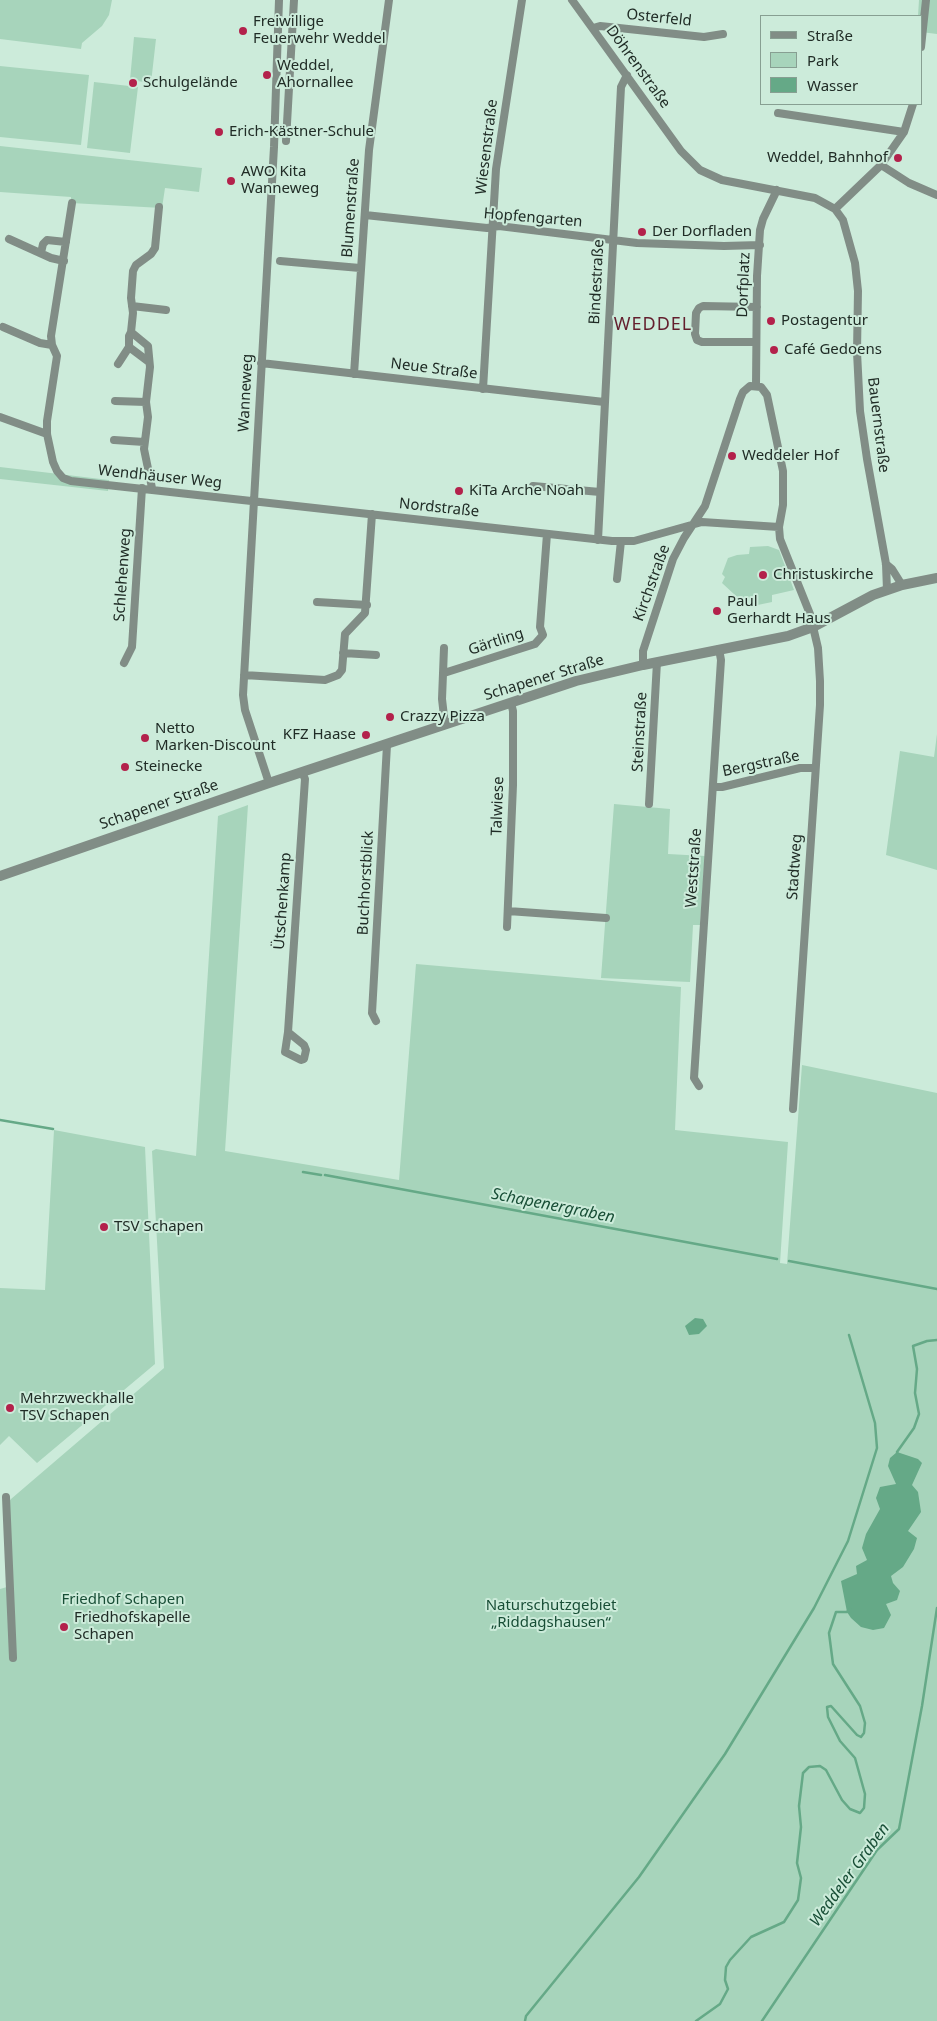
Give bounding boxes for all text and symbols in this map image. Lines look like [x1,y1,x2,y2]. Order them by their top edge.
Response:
street label: Osterfeld [625,6,693,30]
place label: Freiwillige Feuerwehr Weddel [253,13,386,48]
legend [760,15,922,105]
street label: Döhrenstraße [602,22,674,112]
marker: Freiwillige Feuerwehr Weddel [237,25,249,37]
text: Straße [807,25,853,45]
text: Park [807,50,839,70]
place label: Weddel, Ahornallee [277,57,353,92]
marker: Weddel, Ahornallee [261,69,273,81]
place label: Schulgelände [143,74,238,92]
text: Wasser [807,75,858,95]
marker: Schulgelände [127,77,139,89]
street label: Wiesenstraße [472,98,502,196]
place label: Erich-Kästner-Schule [229,123,374,141]
marker: Erich-Kästner-Schule [213,126,225,138]
place label: Weddel, Bahnhof [767,149,888,167]
marker: Weddel, Bahnhof [892,152,904,164]
street label: Blumenstraße [339,158,363,258]
place label: AWO Kita Wanneweg [241,163,319,198]
marker: AWO Kita Wanneweg [225,175,237,187]
street label: Hopfengarten [483,205,583,231]
place label: Der Dorfladen [652,223,752,241]
marker: Der Dorfladen [636,226,648,238]
street label: Bindestraße [586,239,608,325]
street label: Dorfplatz [734,252,754,318]
place label: Postagentur [781,312,868,330]
district label: WEDDEL [613,314,693,336]
marker: Postagentur [765,315,777,327]
place label: Café Gedoens [784,341,882,359]
marker: Café Gedoens [768,344,780,356]
street label: Wanneweg [235,353,257,433]
street label: Neue Straße [390,355,478,383]
street label: Bauernstraße [863,376,893,474]
place label: Weddeler Hof [742,447,839,465]
marker: Weddeler Hof [726,450,738,462]
street label: Wendhäuser Weg [97,462,223,492]
place label: KiTa Arche Noah [469,482,584,500]
marker: KiTa Arche Noah [453,485,465,497]
street label: Nordstraße [398,495,480,521]
street label: Schlehenweg [111,528,135,622]
street label: Kirchstraße [630,542,674,624]
place label: Christuskirche [773,566,874,584]
marker: Christuskirche [757,569,769,581]
place label: Paul Gerhardt Haus [727,593,831,628]
marker: Paul Gerhardt Haus [711,605,723,617]
street label: Gärtling [466,625,526,659]
street label: Schapener Straße [482,651,606,705]
street label: Steinstraße [629,692,651,772]
place label: Crazzy Pizza [400,708,485,726]
marker: Crazzy Pizza [384,711,396,723]
place label: Netto Marken-Discount [155,720,276,755]
place label: KFZ Haase [283,726,356,744]
marker: KFZ Haase [360,729,372,741]
marker: Netto Marken-Discount [139,732,151,744]
street label: Bergstraße [721,747,801,781]
place label: Steinecke [135,758,202,776]
marker: Steinecke [119,761,131,773]
street label: Schapener Straße [97,776,221,834]
street label: Talwiese [488,776,508,836]
street label: Weststraße [682,828,706,908]
street label: Buchhorstblick [354,830,378,936]
street label: Stadtweg [784,833,806,901]
street label: Ütschenkamp [271,852,295,950]
water label: Schapenergraben [490,1185,616,1227]
place label: TSV Schapen [114,1218,204,1236]
marker: TSV Schapen [98,1221,110,1233]
place label: Mehrzweckhalle TSV Schapen [20,1390,134,1425]
marker: Mehrzweckhalle TSV Schapen [4,1402,16,1414]
park label: Friedhof Schapen [61,1591,185,1609]
park label: Naturschutzgebiet „Riddagshausen“ [486,1597,616,1632]
place label: Friedhofskapelle Schapen [74,1609,191,1644]
marker: Friedhofskapelle Schapen [58,1621,70,1633]
water label: Weddeler Graben [806,1820,894,1930]

